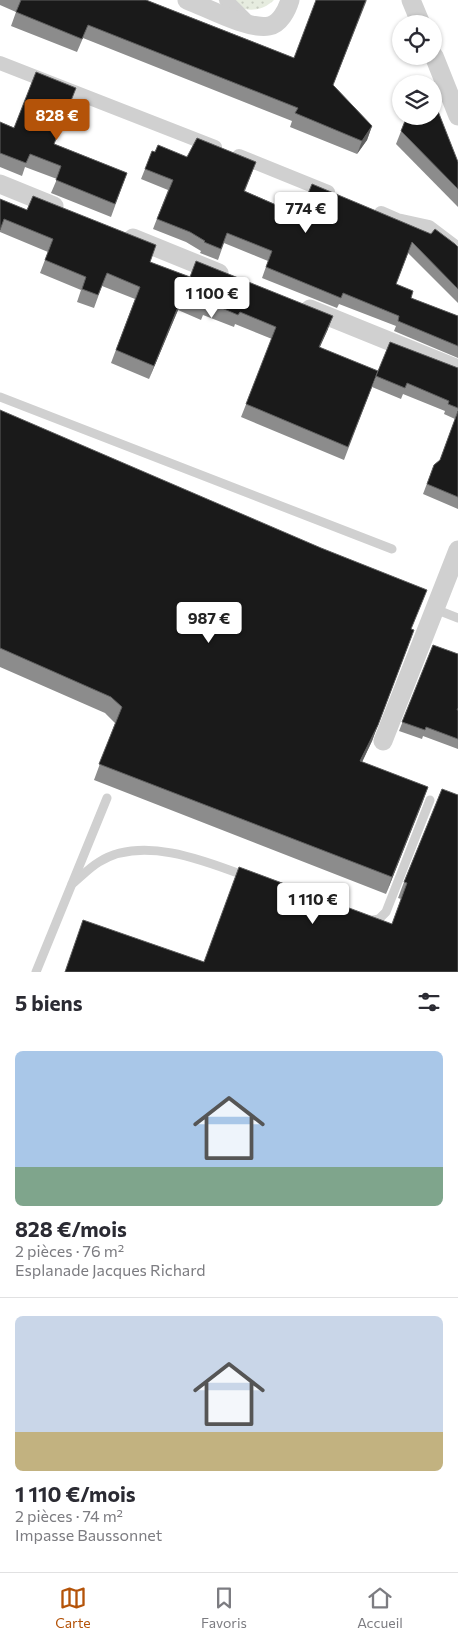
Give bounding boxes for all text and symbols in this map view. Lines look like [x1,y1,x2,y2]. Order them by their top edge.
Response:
map controls [392,15,442,125]
button: locate [392,15,442,65]
button: layers [392,75,442,125]
pin: 828 € [22,98,92,141]
text: 828 € [35,105,79,124]
pin: 774 € [271,192,341,234]
text: 774 € [286,198,326,217]
pin: 1 100 € [166,276,258,319]
text: 1 100 € [185,283,239,302]
pin: 987 € [174,602,244,644]
text: 987 € [188,608,230,627]
pin: 1 110 € [267,882,359,925]
text: 1 110 € [288,889,338,908]
icon: filters [415,988,443,1016]
text: 5 biens [15,990,83,1015]
icon: home [184,1083,274,1173]
text: 828 €/mois [15,1216,127,1241]
text: 2 pièces · 76 m² [15,1241,124,1260]
text: Esplanade Jacques Richard [15,1260,206,1279]
icon: home [184,1349,274,1439]
text: 1 110 €/mois [15,1481,136,1506]
text: 2 pièces · 74 m² [15,1506,123,1525]
text: Impasse Baussonnet [15,1525,162,1544]
tab: Carte [55,1584,91,1631]
tab: Favoris [201,1584,247,1631]
tab: Accueil [357,1584,403,1631]

